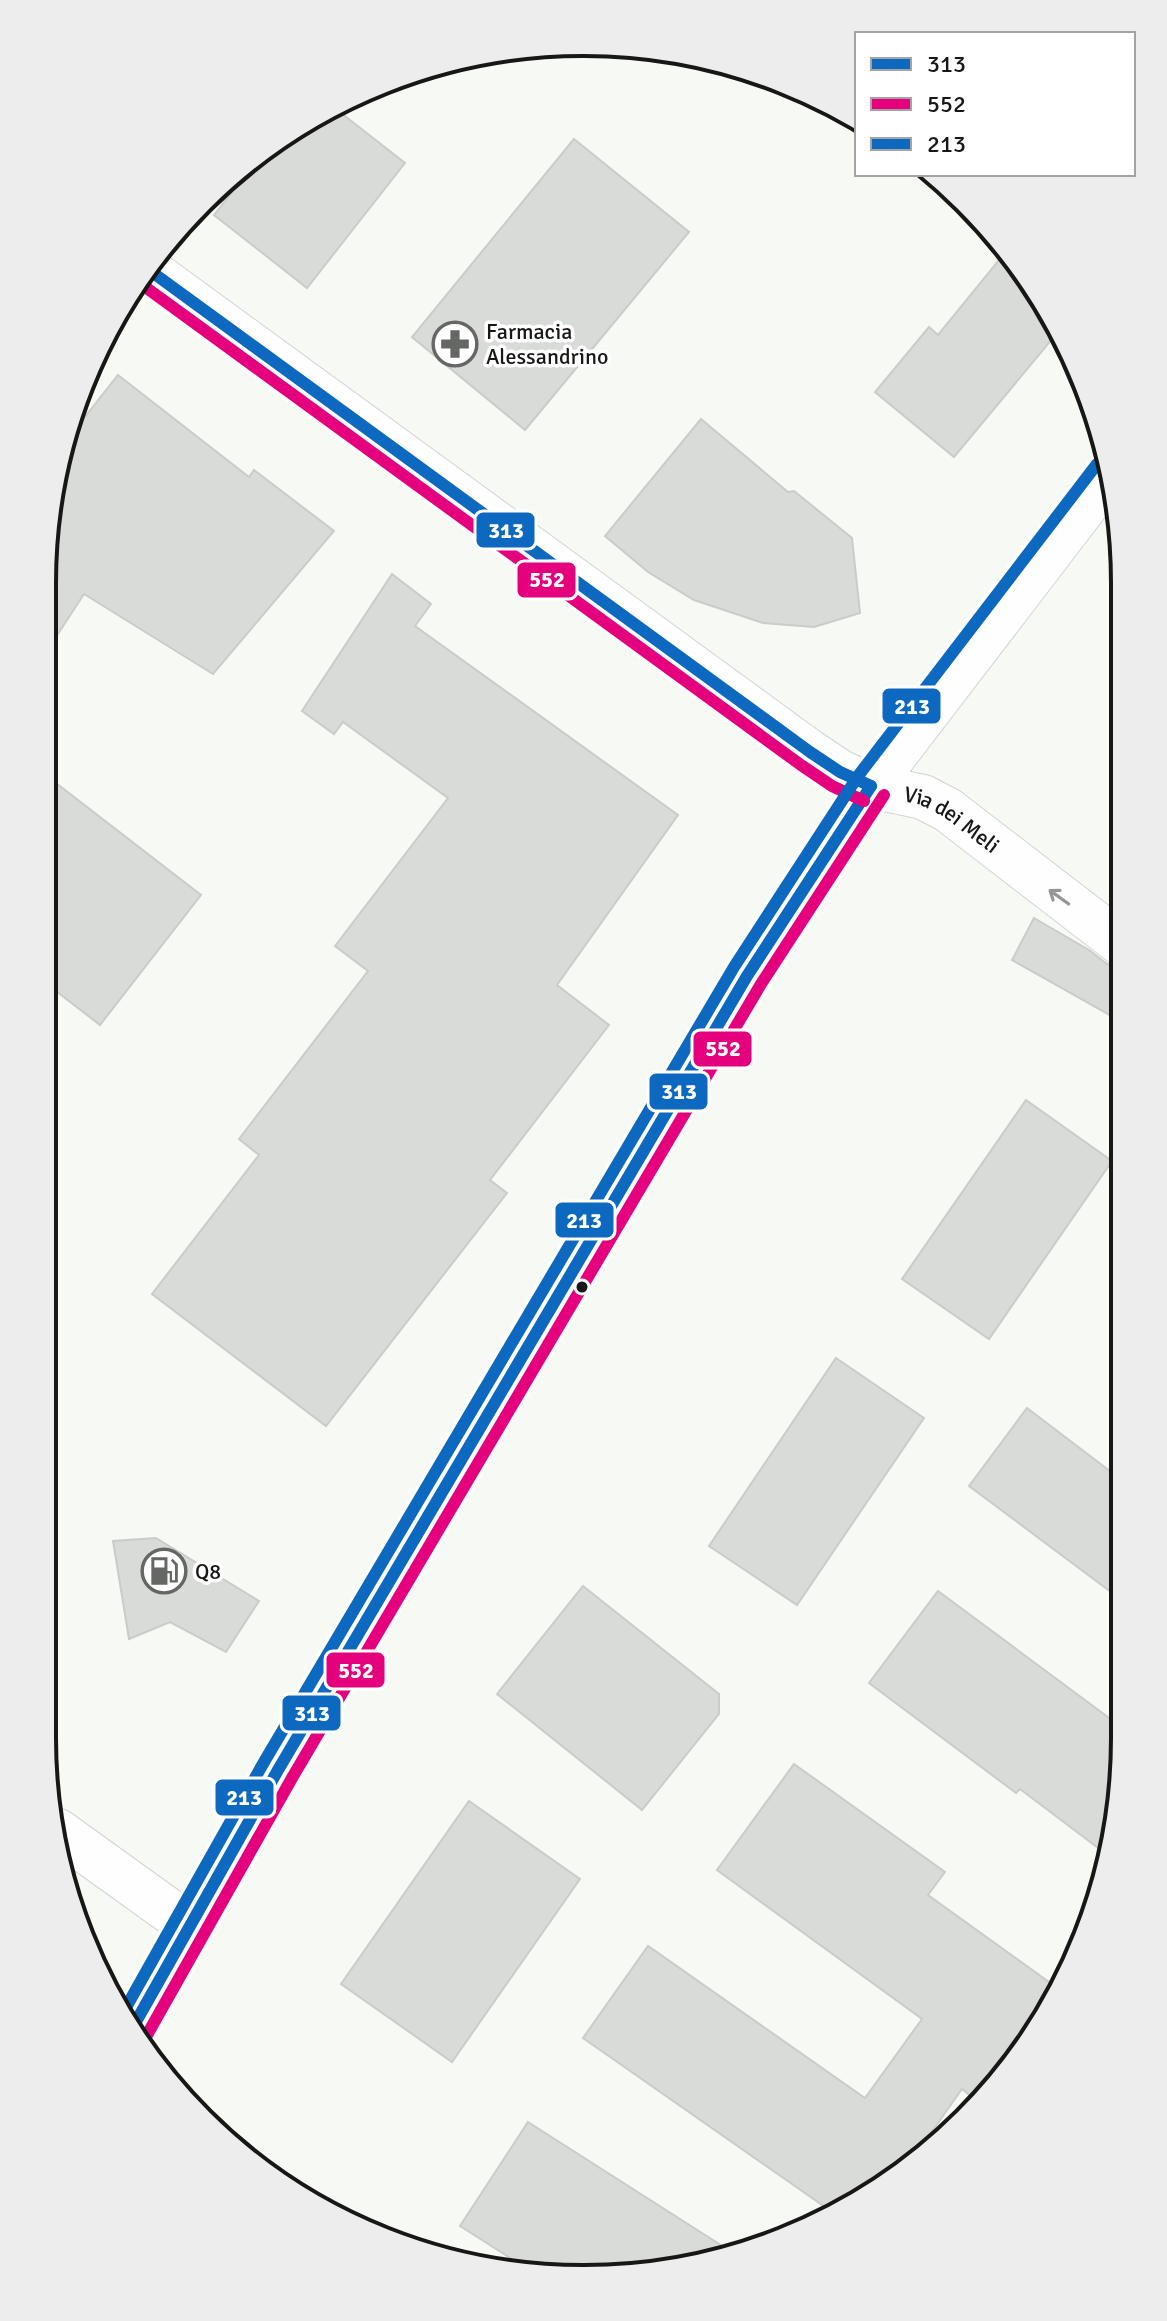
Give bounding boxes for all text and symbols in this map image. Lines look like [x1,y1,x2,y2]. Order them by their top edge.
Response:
legend [855,32,1135,176]
text: 313 [927,49,966,79]
text: 552 [927,89,966,119]
text: 213 [927,129,966,159]
place label: Farmacia Alessandrino [486,318,608,370]
pharmacy icon: Farmacia Alessandrino [431,320,479,368]
line badge: 313 [475,511,536,549]
text: 313 [488,517,524,544]
line badge: 552 [516,561,577,599]
text: 552 [529,566,565,593]
line badge: 213 [881,687,942,725]
text: 213 [894,693,930,720]
street label: Via dei Meli [902,780,1005,859]
one-way arrow [1049,888,1071,905]
line badge: 552 [692,1030,753,1068]
text: 552 [705,1035,741,1062]
line badge: 313 [648,1072,709,1111]
text: 313 [661,1078,697,1105]
line badge: 213 [554,1201,615,1239]
text: 213 [566,1207,602,1234]
unlabelled marker [574,1279,590,1295]
fuel station icon: Q8 [140,1547,188,1595]
place label: Q8 [195,1558,221,1585]
line badge: 552 [325,1651,386,1689]
text: 552 [338,1657,374,1684]
line badge: 313 [281,1694,342,1732]
text: 313 [294,1700,330,1727]
line badge: 213 [214,1778,275,1817]
text: 213 [226,1784,262,1811]

